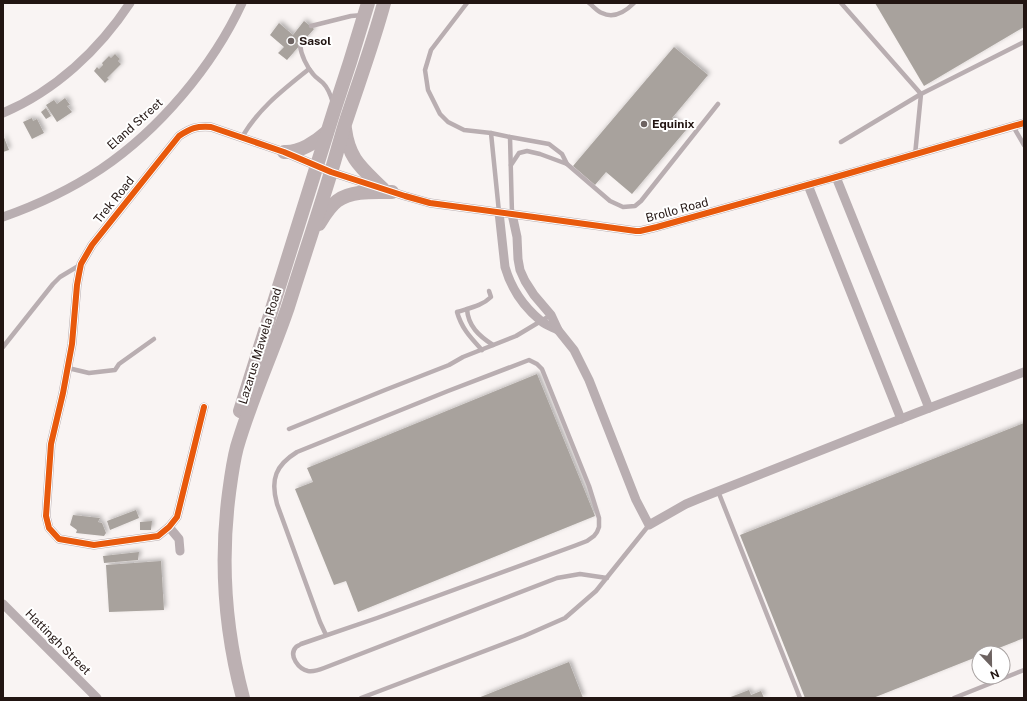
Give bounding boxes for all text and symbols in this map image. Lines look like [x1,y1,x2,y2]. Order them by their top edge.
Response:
place label: Sasol [299,34,331,48]
marker: Sasol [286,36,296,46]
street label: Eland Street [104,95,166,152]
place label: Equinix [652,117,695,131]
marker: Equinix [639,119,649,129]
street label: Trek Road [91,174,137,226]
street label: Brollo Road [644,195,710,225]
street label: Lazarus Mawela Road [236,286,284,406]
street label: Hattingh Street [22,606,94,678]
north arrow [971,645,1011,685]
text: N [989,667,1001,681]

